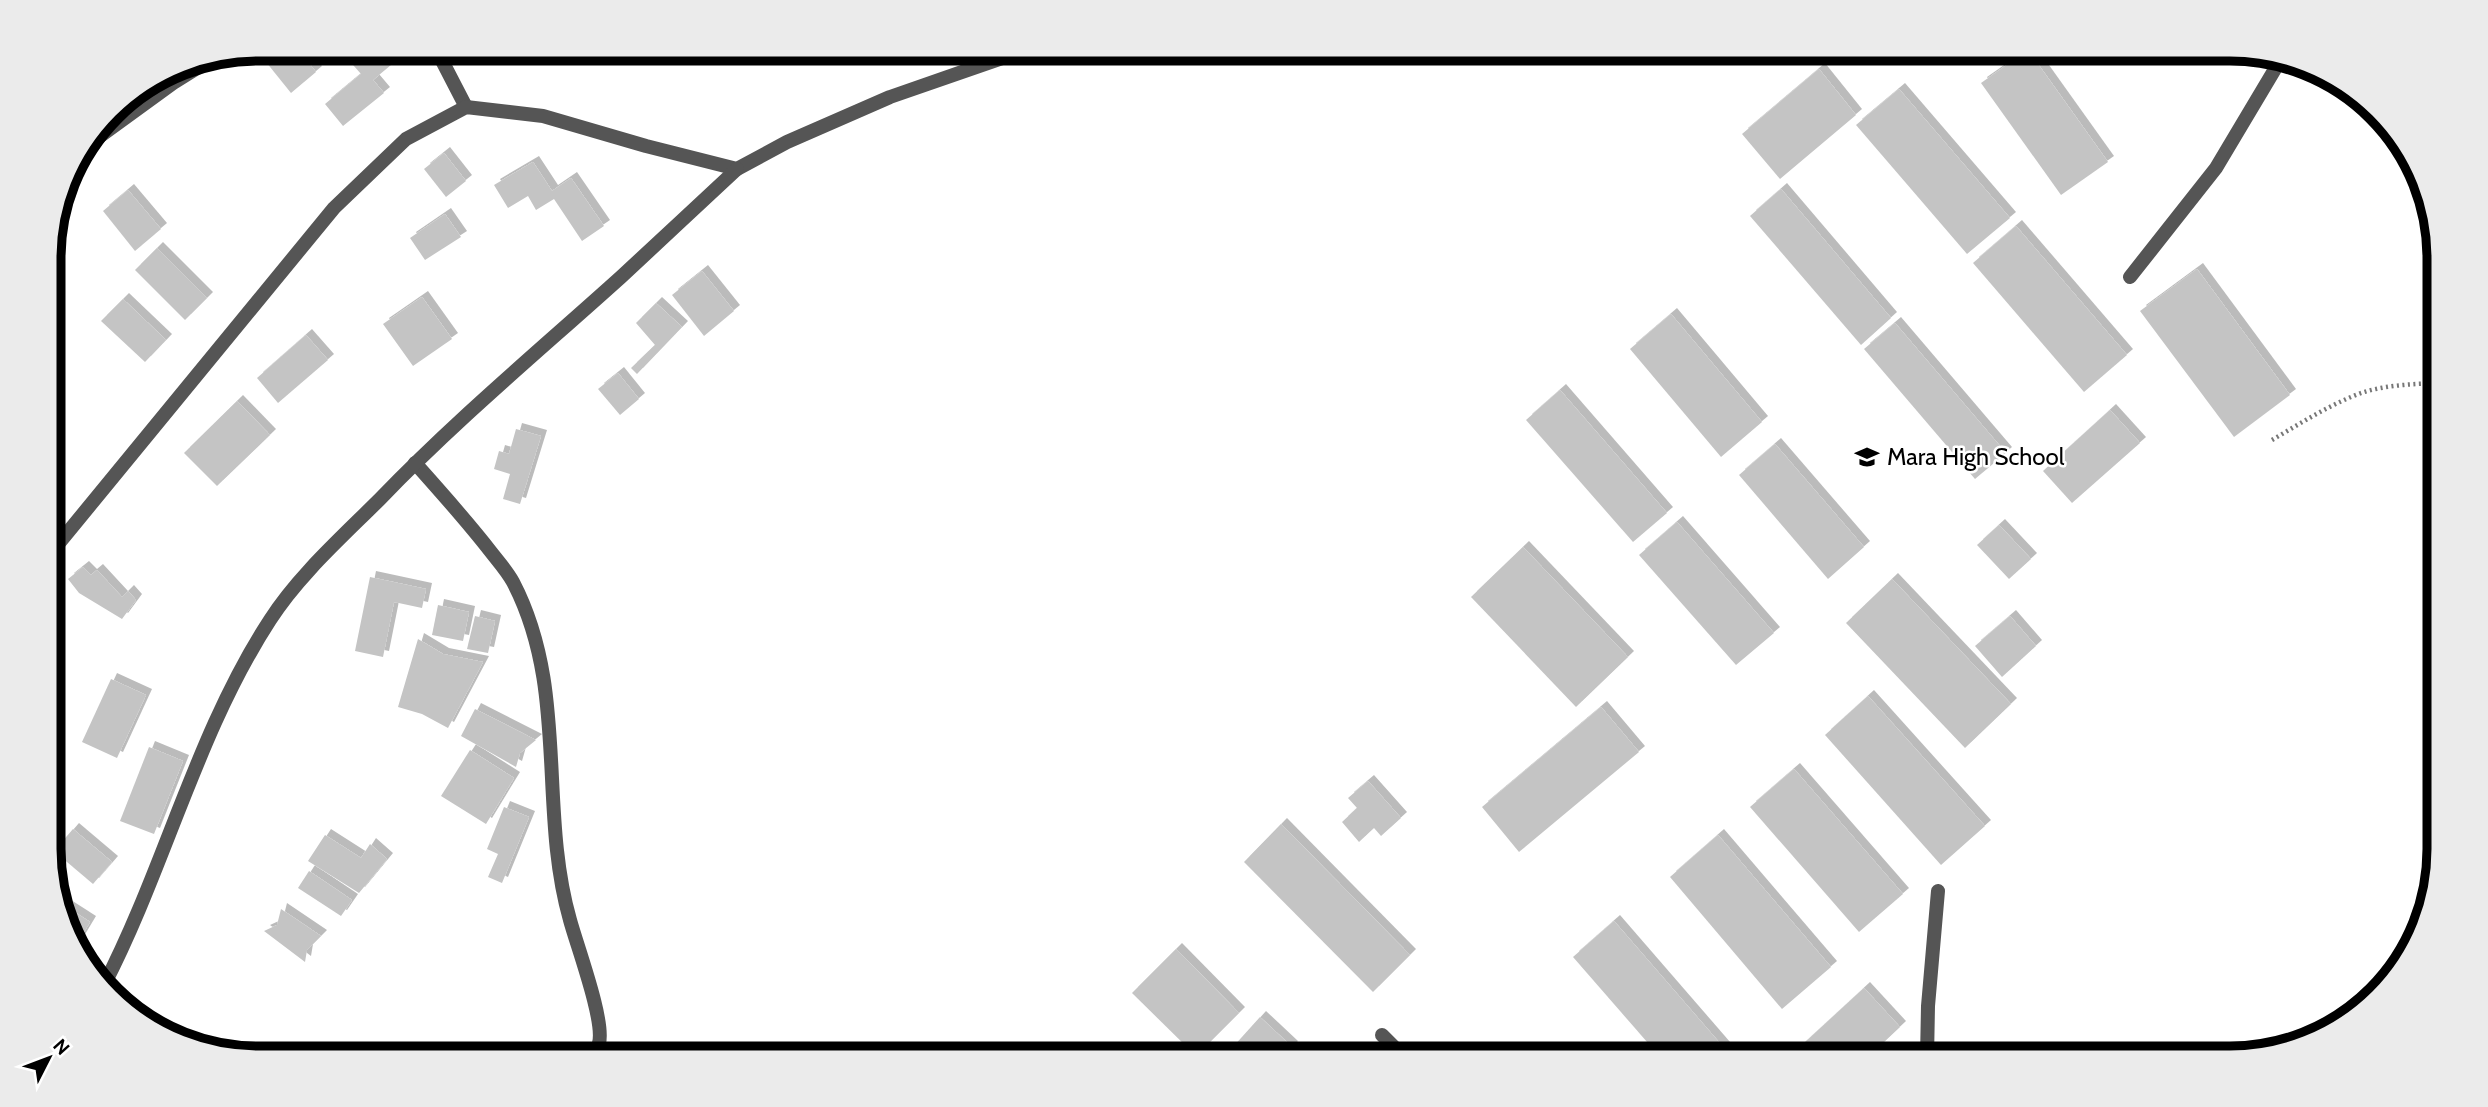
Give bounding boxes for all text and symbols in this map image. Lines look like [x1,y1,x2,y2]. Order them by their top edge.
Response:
place label: Mara High School [1887,442,2065,471]
school or university icon: Mara High School [1853,443,1881,471]
north arrow [14,1023,84,1093]
text: N [48,1034,74,1060]

